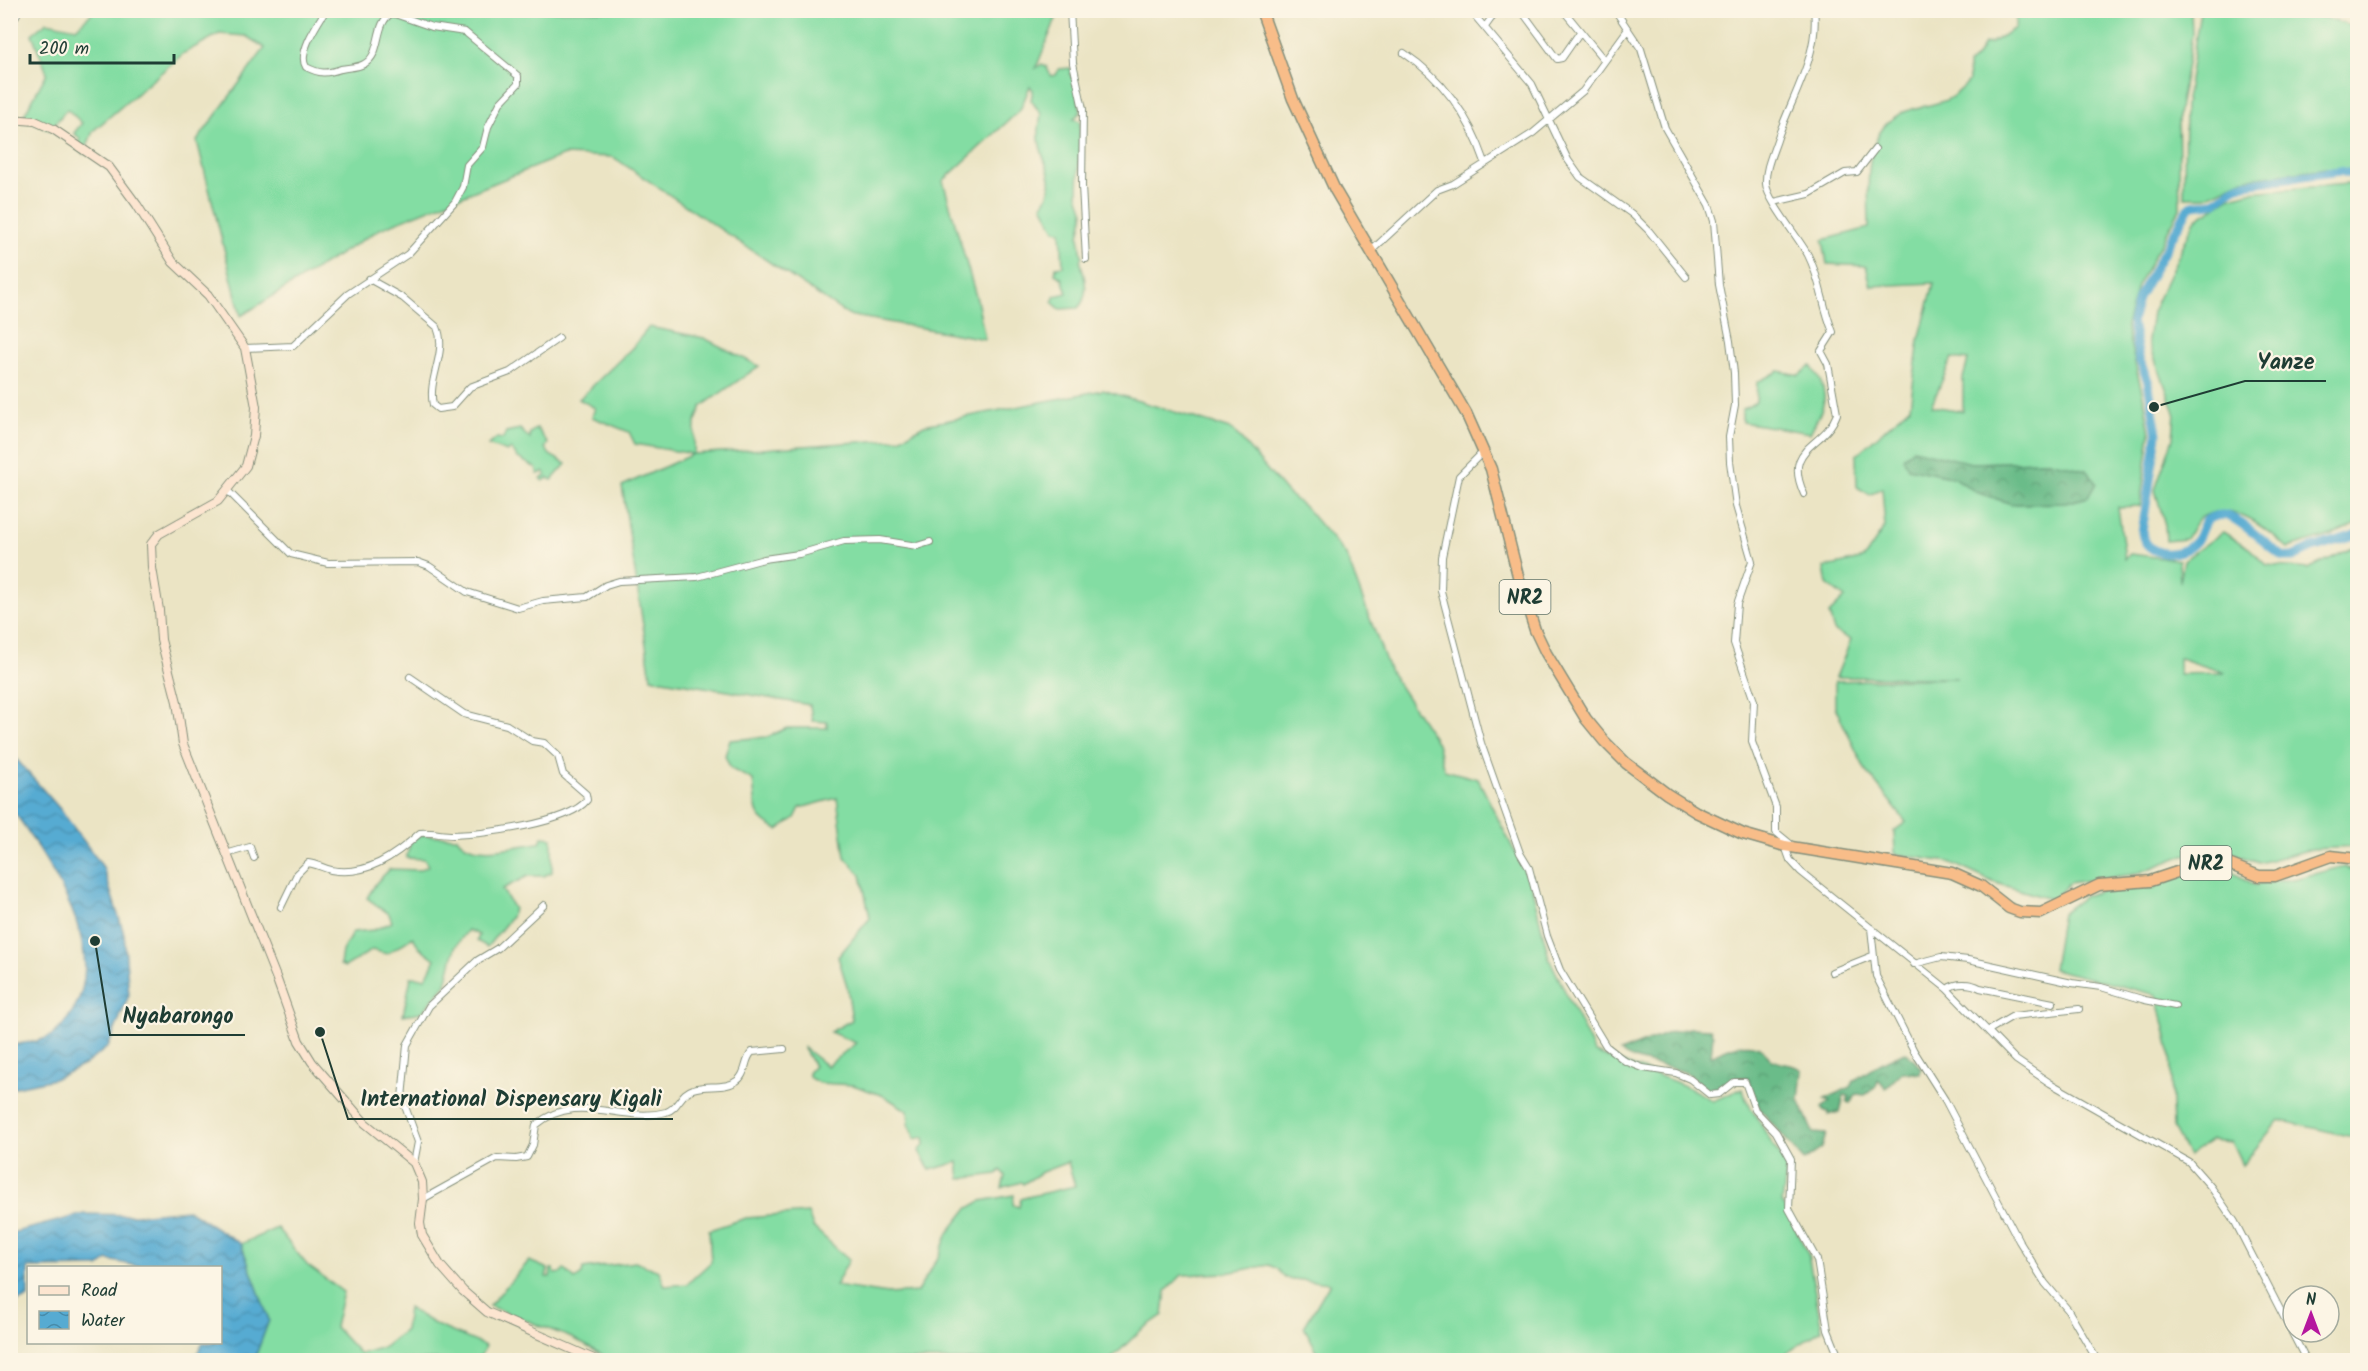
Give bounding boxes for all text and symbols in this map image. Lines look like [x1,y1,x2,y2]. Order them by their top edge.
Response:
scale bar [30,27,174,65]
text: 200 m [39,35,89,64]
callout: Yanze [2245,341,2326,381]
text: Yanze [2257,346,2315,381]
road number: NR2 [1500,580,1550,614]
road number: NR2 [2180,846,2232,880]
callout: Nyabarongo [110,995,245,1035]
text: Nyabarongo [122,1000,234,1035]
callout: International Dispensary Kigali [348,1079,673,1119]
text: International Dispensary Kigali [360,1083,663,1118]
legend [27,1266,222,1344]
text: Road [81,1277,118,1306]
north arrow [2281,1284,2341,1344]
text: N [2306,1288,2316,1313]
text: Water [81,1307,126,1336]

